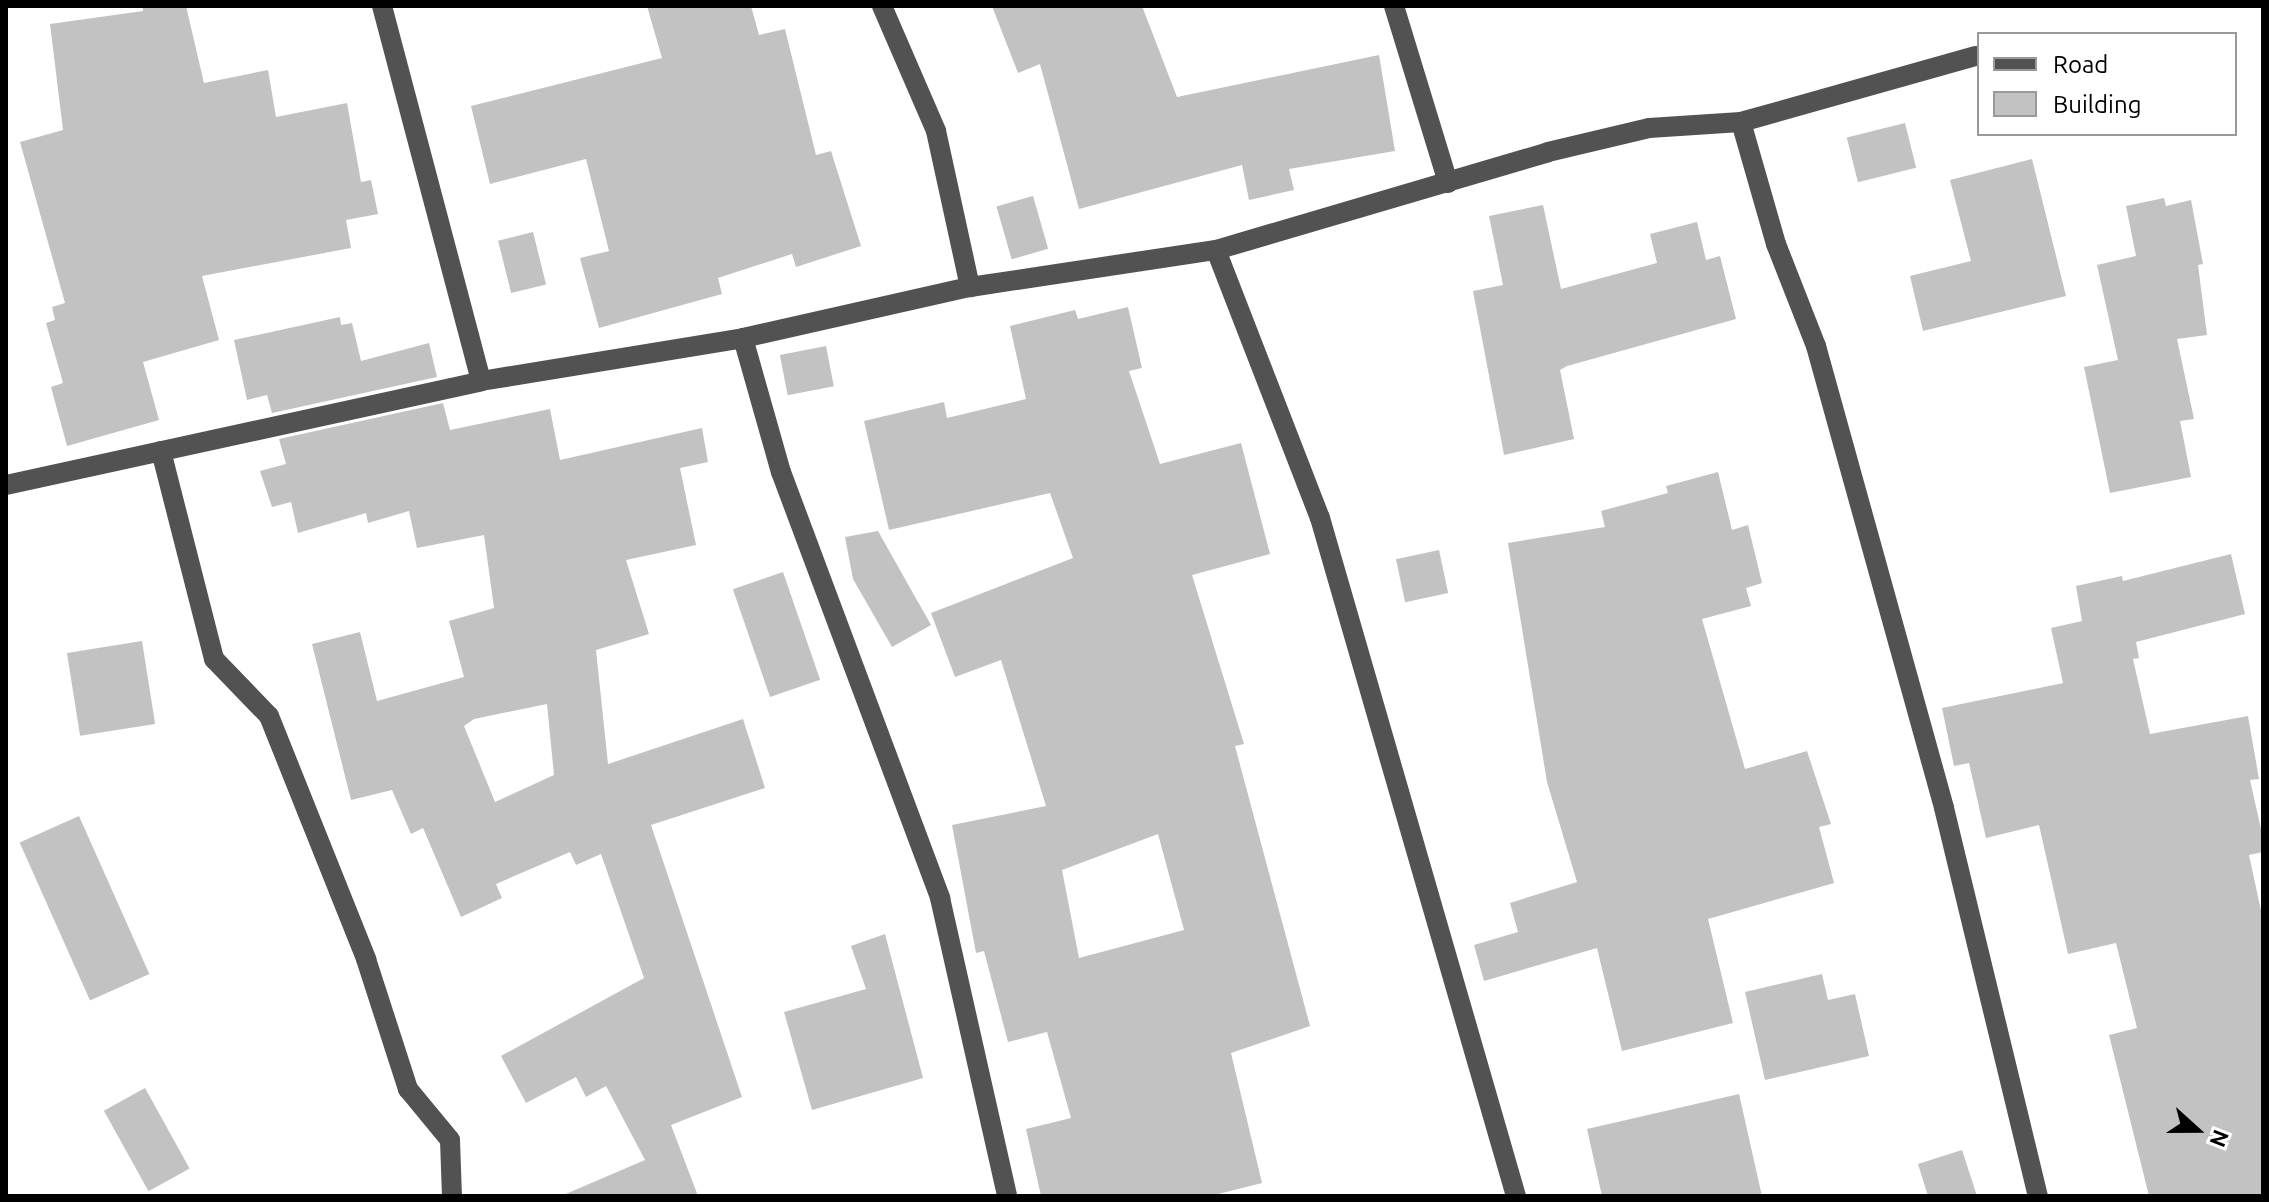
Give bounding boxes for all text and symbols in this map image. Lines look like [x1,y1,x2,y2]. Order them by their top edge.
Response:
legend [1977,32,2237,136]
text: Road [2053,51,2108,78]
text: Building [2053,91,2141,118]
north arrow [2157,1090,2237,1170]
text: N [2205,1127,2234,1151]

